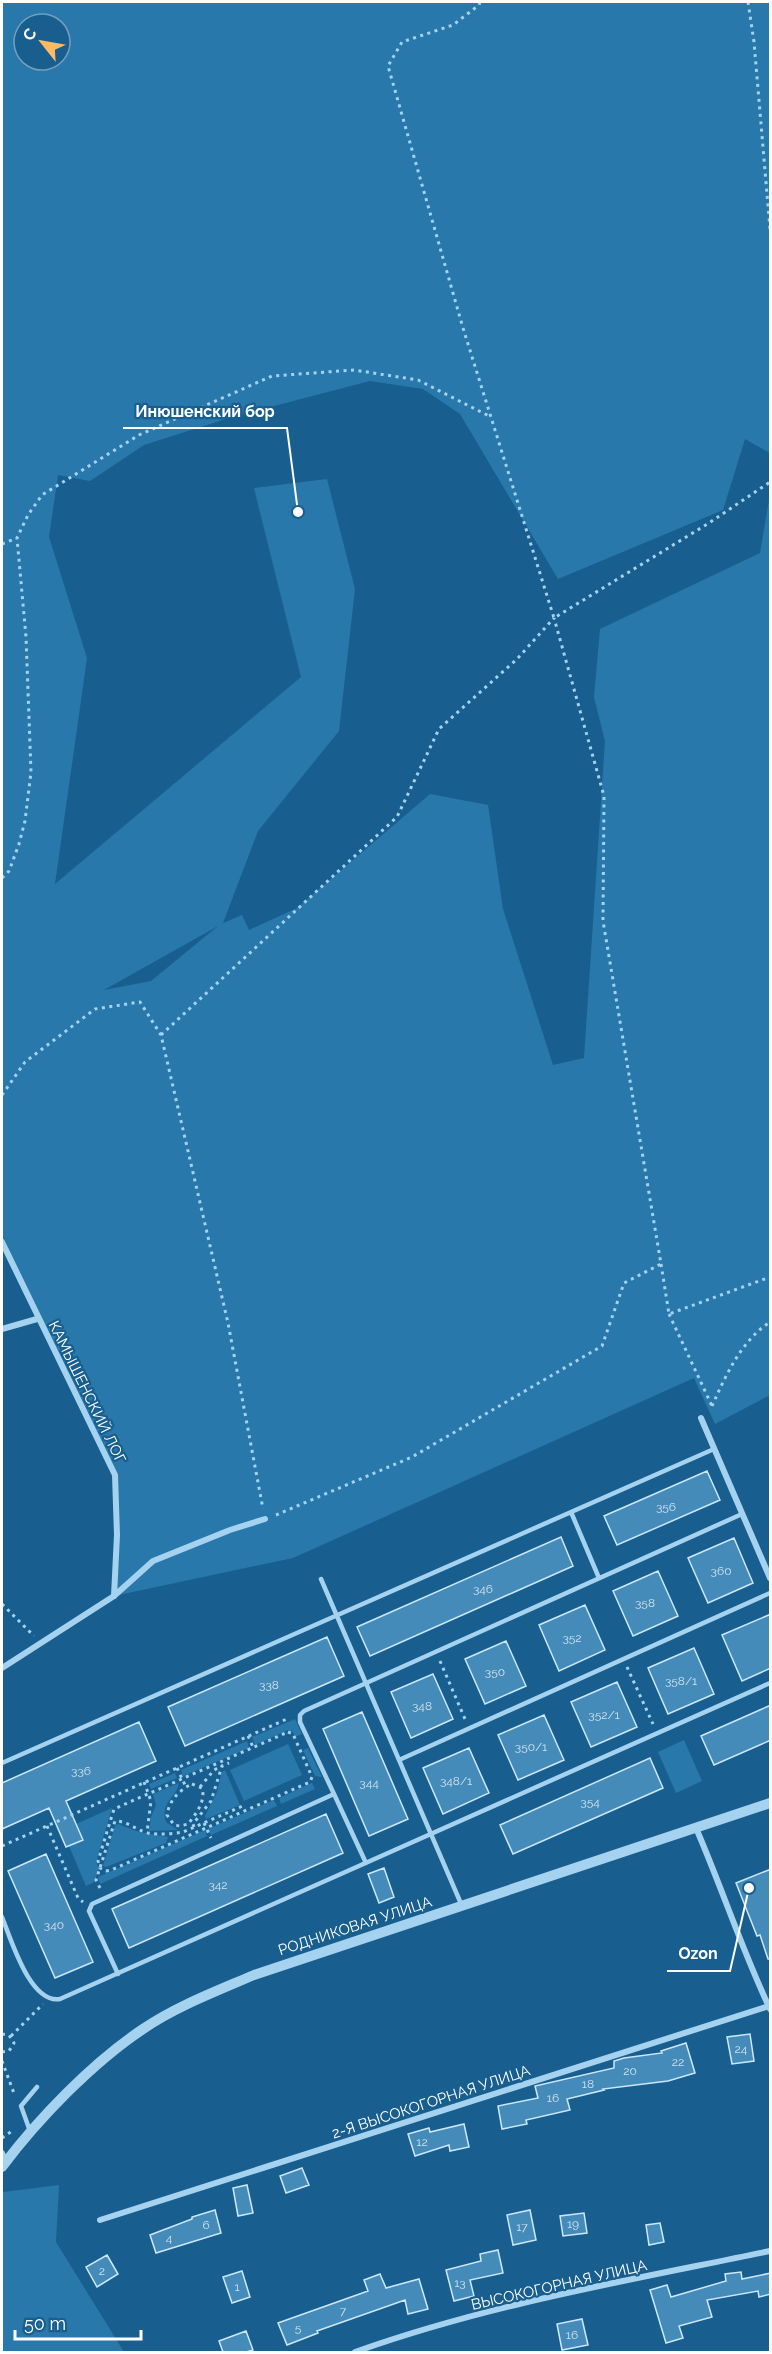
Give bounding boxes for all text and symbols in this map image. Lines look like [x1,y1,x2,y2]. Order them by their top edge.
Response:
north arrow [12,12,72,72]
text: С [19,25,41,44]
callout: Инюшенский бор [123,394,287,428]
text: Инюшенский бор [135,402,275,421]
street label: КАМЫШЕНСКИЙ ЛОГ [45,1318,129,1466]
house number: 356 [656,1500,676,1514]
house number: 360 [711,1564,732,1578]
house number: 346 [473,1582,493,1596]
house number: 358 [635,1596,655,1610]
house number: 352 [562,1631,582,1645]
house number: 350 [485,1665,505,1679]
house number: 358/1 [665,1674,697,1688]
house number: 338 [259,1678,279,1692]
house number: 348 [412,1699,432,1713]
house number: 352/1 [588,1708,620,1722]
house number: 350/1 [515,1740,547,1754]
house number: 336 [71,1764,91,1778]
house number: 348/1 [440,1774,472,1788]
house number: 344 [359,1776,379,1790]
house number: 354 [580,1795,600,1809]
house number: 342 [208,1878,228,1892]
street label: РОДНИКОВАЯ УЛИЦА [276,1893,434,1959]
house number: 340 [44,1918,64,1932]
callout: Ozon [667,1937,730,1971]
text: Ozon [678,1944,718,1963]
house number: 24 [735,2042,748,2056]
house number: 22 [672,2055,684,2069]
street label: 2-Я ВЫСОКОГОРНАЯ УЛИЦА [330,2061,532,2143]
house number: 20 [623,2064,637,2078]
house number: 18 [582,2077,594,2091]
house number: 16 [547,2091,559,2105]
house number: 12 [416,2135,428,2149]
house number: 19 [567,2217,579,2231]
house number: 6 [202,2218,210,2232]
house number: 17 [516,2220,528,2234]
house number: 4 [166,2231,173,2245]
street label: ВЫСОКОГОРНАЯ УЛИЦА [469,2256,649,2314]
house number: 2 [99,2264,105,2278]
house number: 13 [454,2276,466,2290]
house number: 1 [234,2280,240,2294]
scale bar [15,2303,141,2341]
house number: 7 [340,2304,347,2318]
text: 50 m [24,2313,66,2334]
house number: 5 [295,2321,302,2335]
house number: 16 [566,2328,578,2342]

